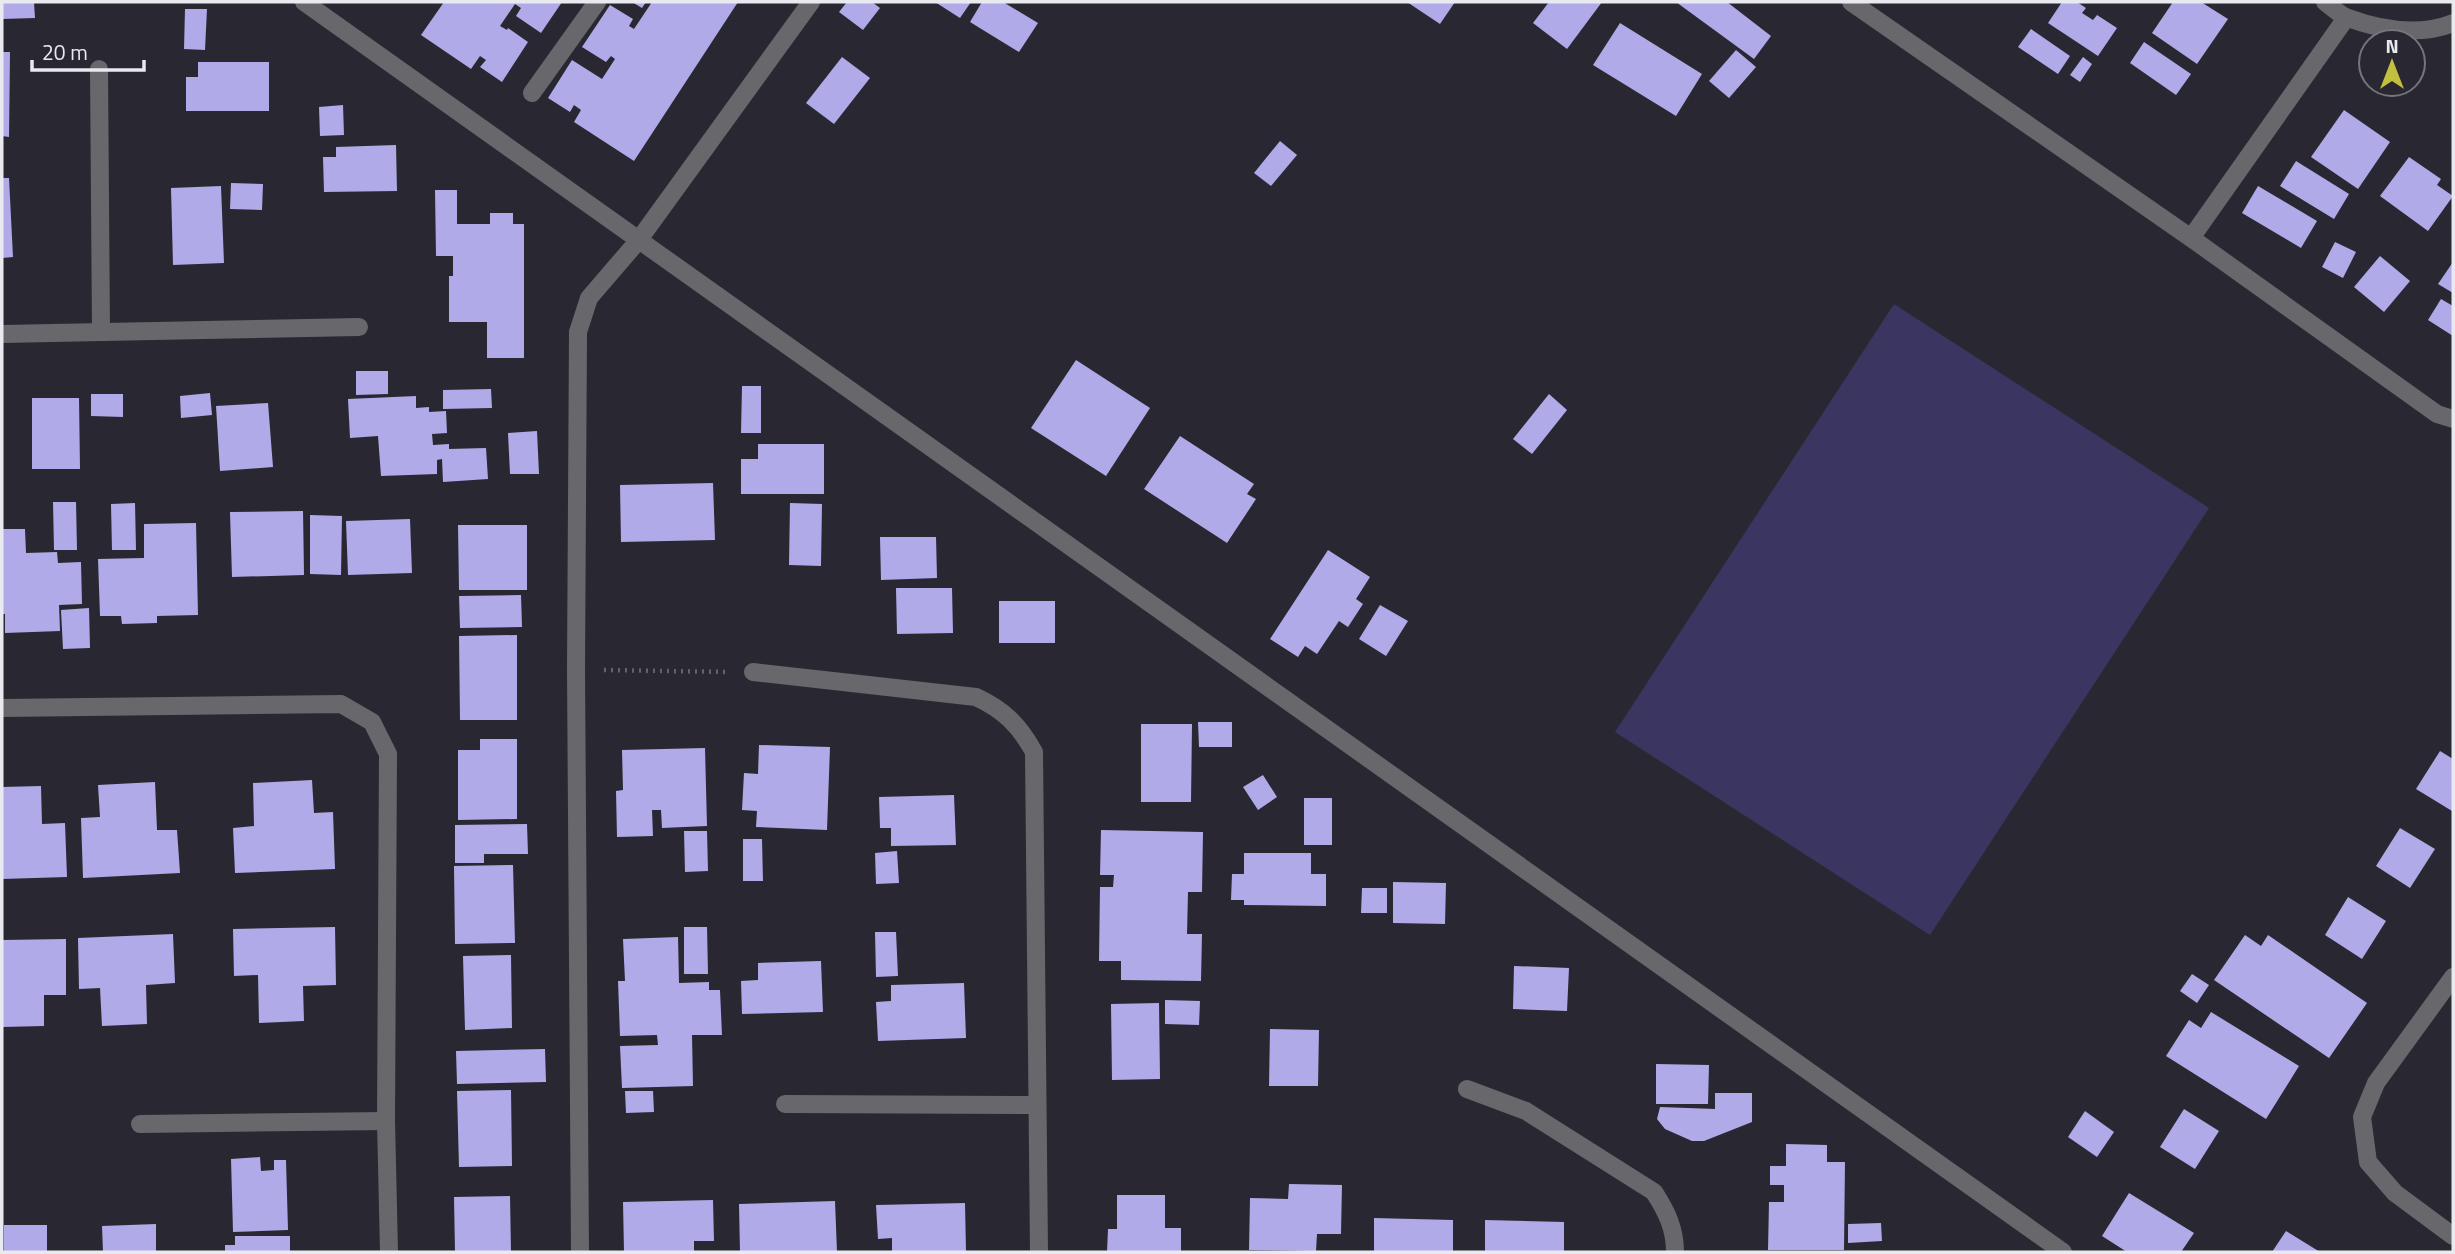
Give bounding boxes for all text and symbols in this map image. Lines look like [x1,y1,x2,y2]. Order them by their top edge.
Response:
scale bar [32,28,144,72]
north arrow [2357,28,2427,98]
text: N [2385,31,2399,60]
text: 20 m [42,36,88,68]

